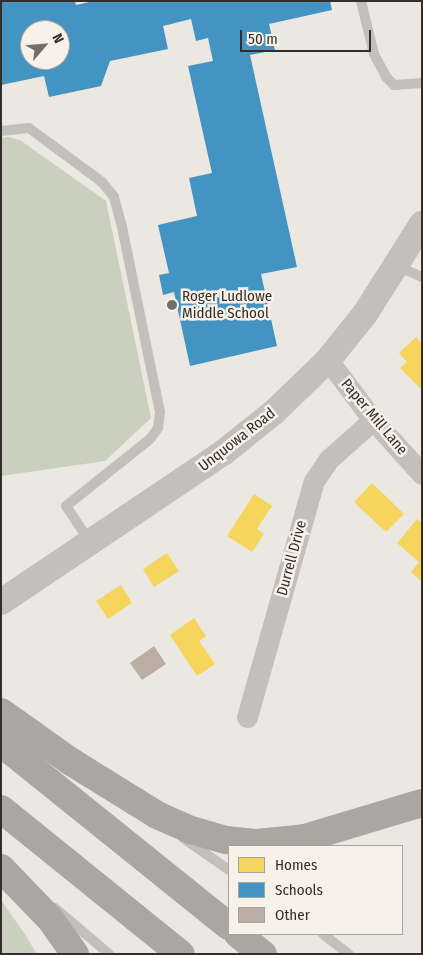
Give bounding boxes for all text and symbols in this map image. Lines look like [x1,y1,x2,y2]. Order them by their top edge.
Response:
north arrow [20,20,70,70]
scale bar [243,20,374,52]
text: 50 m [248,30,278,48]
text: N [48,31,67,46]
place label: Roger Ludlowe Middle School [182,287,272,322]
marker: Roger Ludlowe Middle School [166,299,178,311]
street label: Paper Mill Lane [337,375,411,459]
street label: Unquowa Road [195,405,279,475]
street label: Durrell Drive [273,518,311,598]
legend [228,845,403,935]
text: Homes [275,856,317,874]
text: Schools [275,881,323,899]
text: Other [275,906,310,924]

